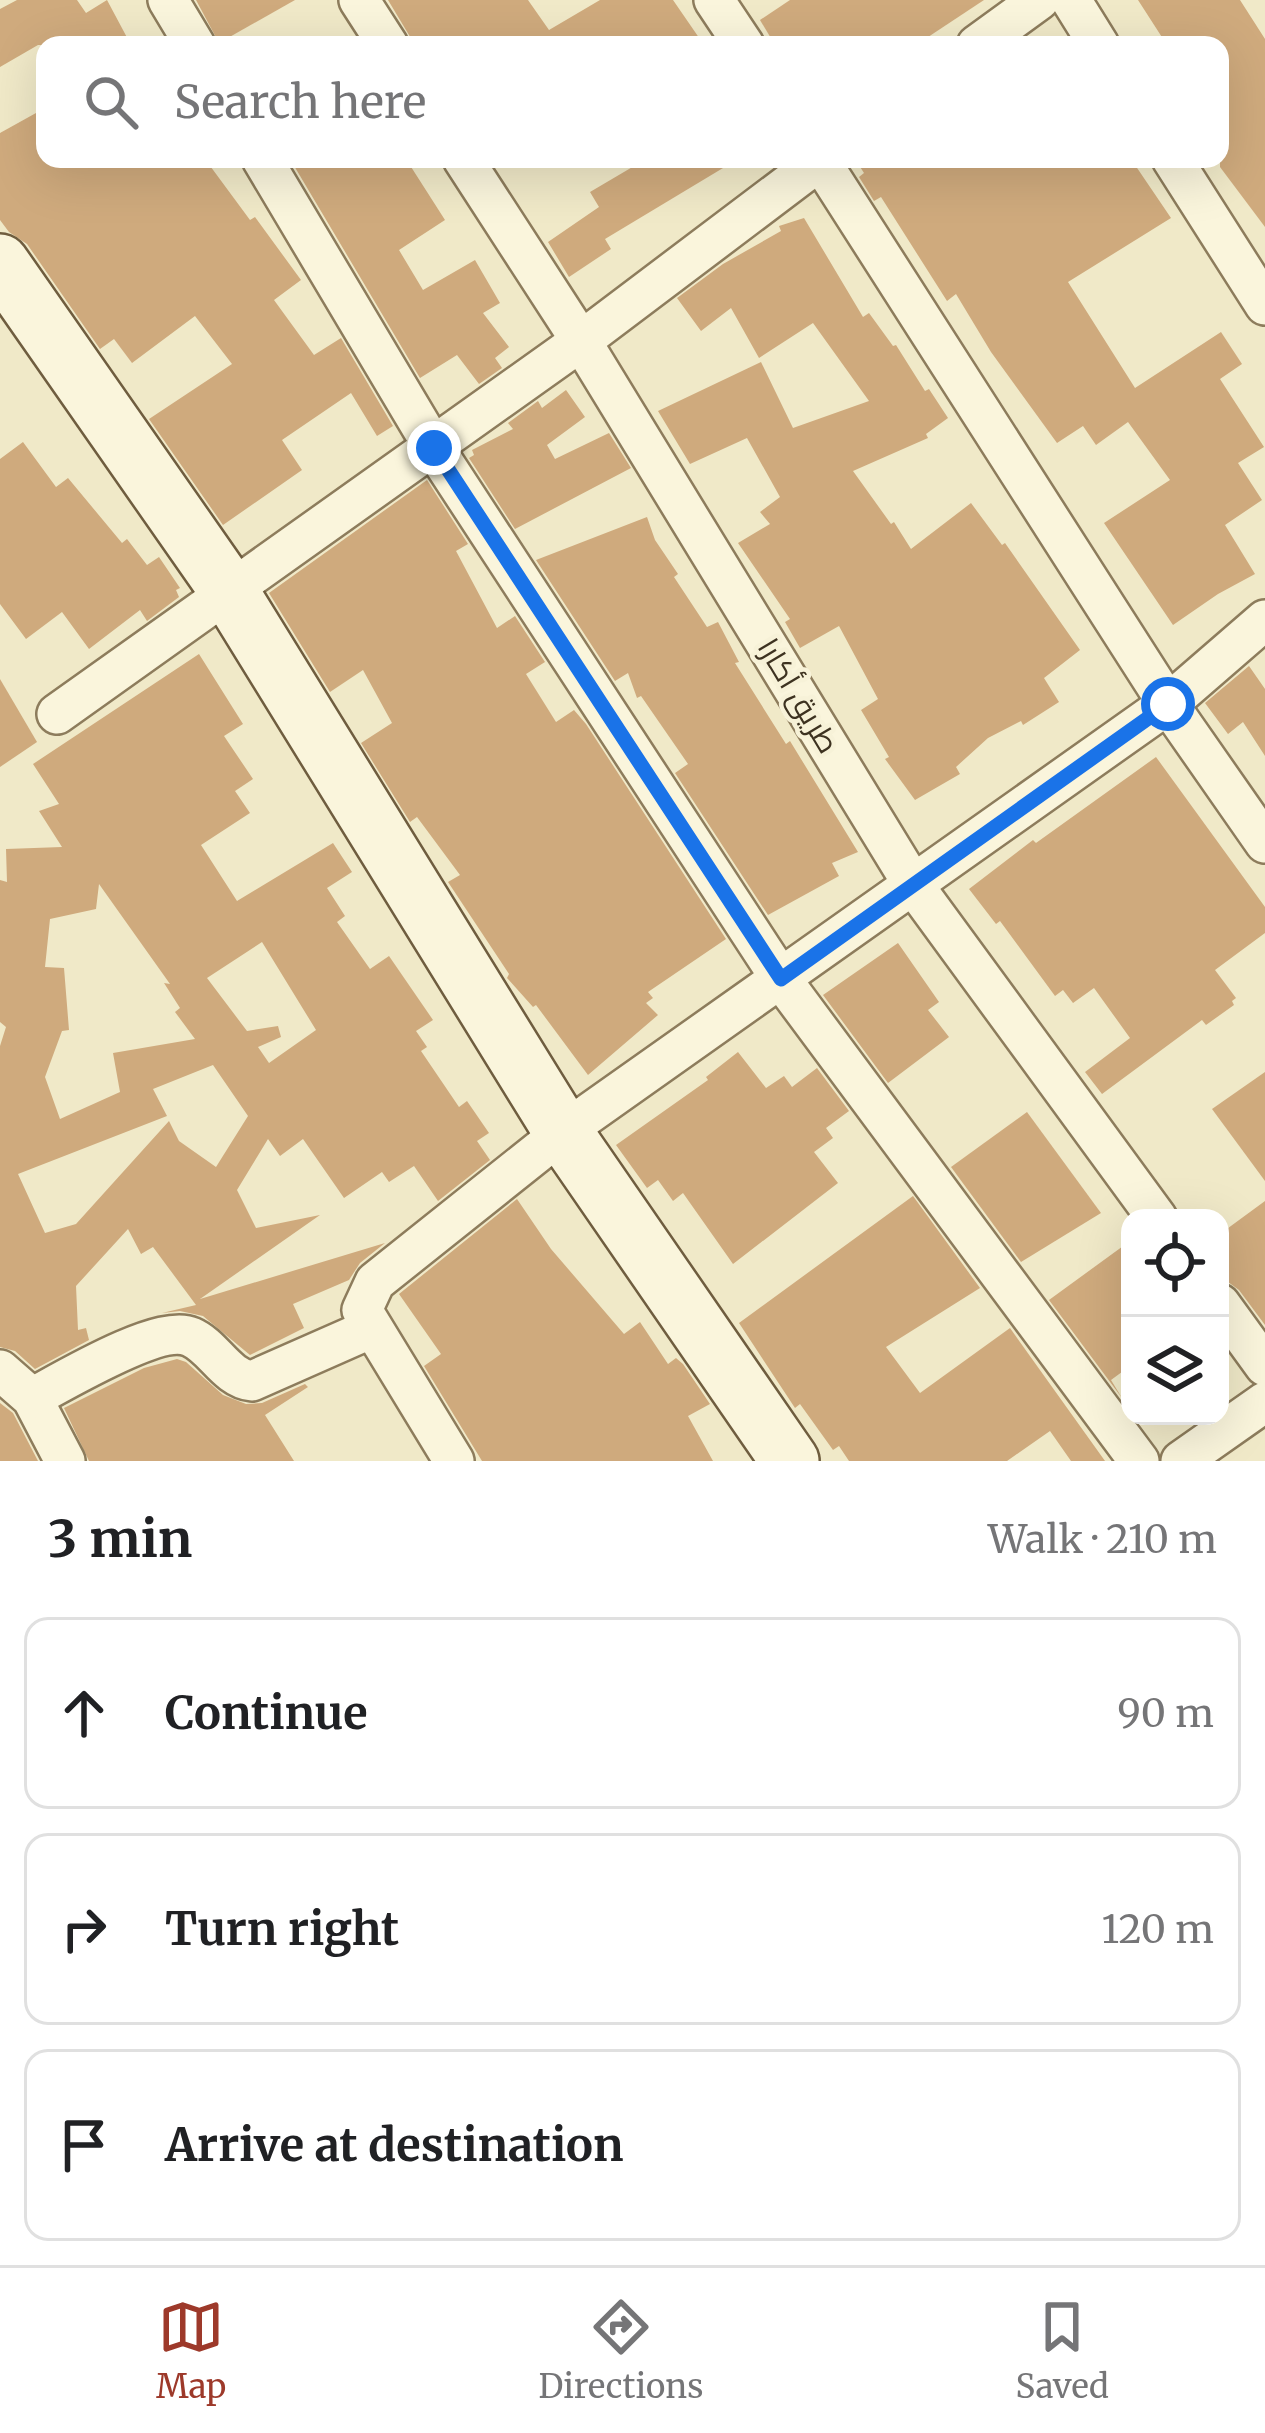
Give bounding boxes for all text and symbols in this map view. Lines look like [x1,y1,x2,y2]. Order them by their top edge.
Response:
search box [36,36,1229,168]
icon: search [78,69,144,135]
text: Search here [174,74,426,130]
route end [407,421,461,475]
street label: طريق أكارا [750,631,848,760]
route start [1141,677,1195,731]
map controls [1121,1209,1229,1425]
button: locate [1121,1209,1229,1317]
button: layers [1121,1317,1229,1425]
text: 3 min [48,1507,192,1571]
text: Walk · 210 m [988,1515,1217,1564]
icon: ahead [51,1680,117,1746]
text: Continue [165,1685,367,1741]
text: 90 m [1117,1689,1214,1738]
icon: right [51,1896,117,1962]
text: Turn right [165,1901,399,1957]
text: 120 m [1101,1905,1214,1954]
icon: arrive [51,2112,117,2178]
text: Arrive at destination [165,2117,623,2173]
tab: Map [156,2294,226,2407]
tab: Directions [538,2294,703,2407]
tab: Saved [1015,2294,1109,2407]

